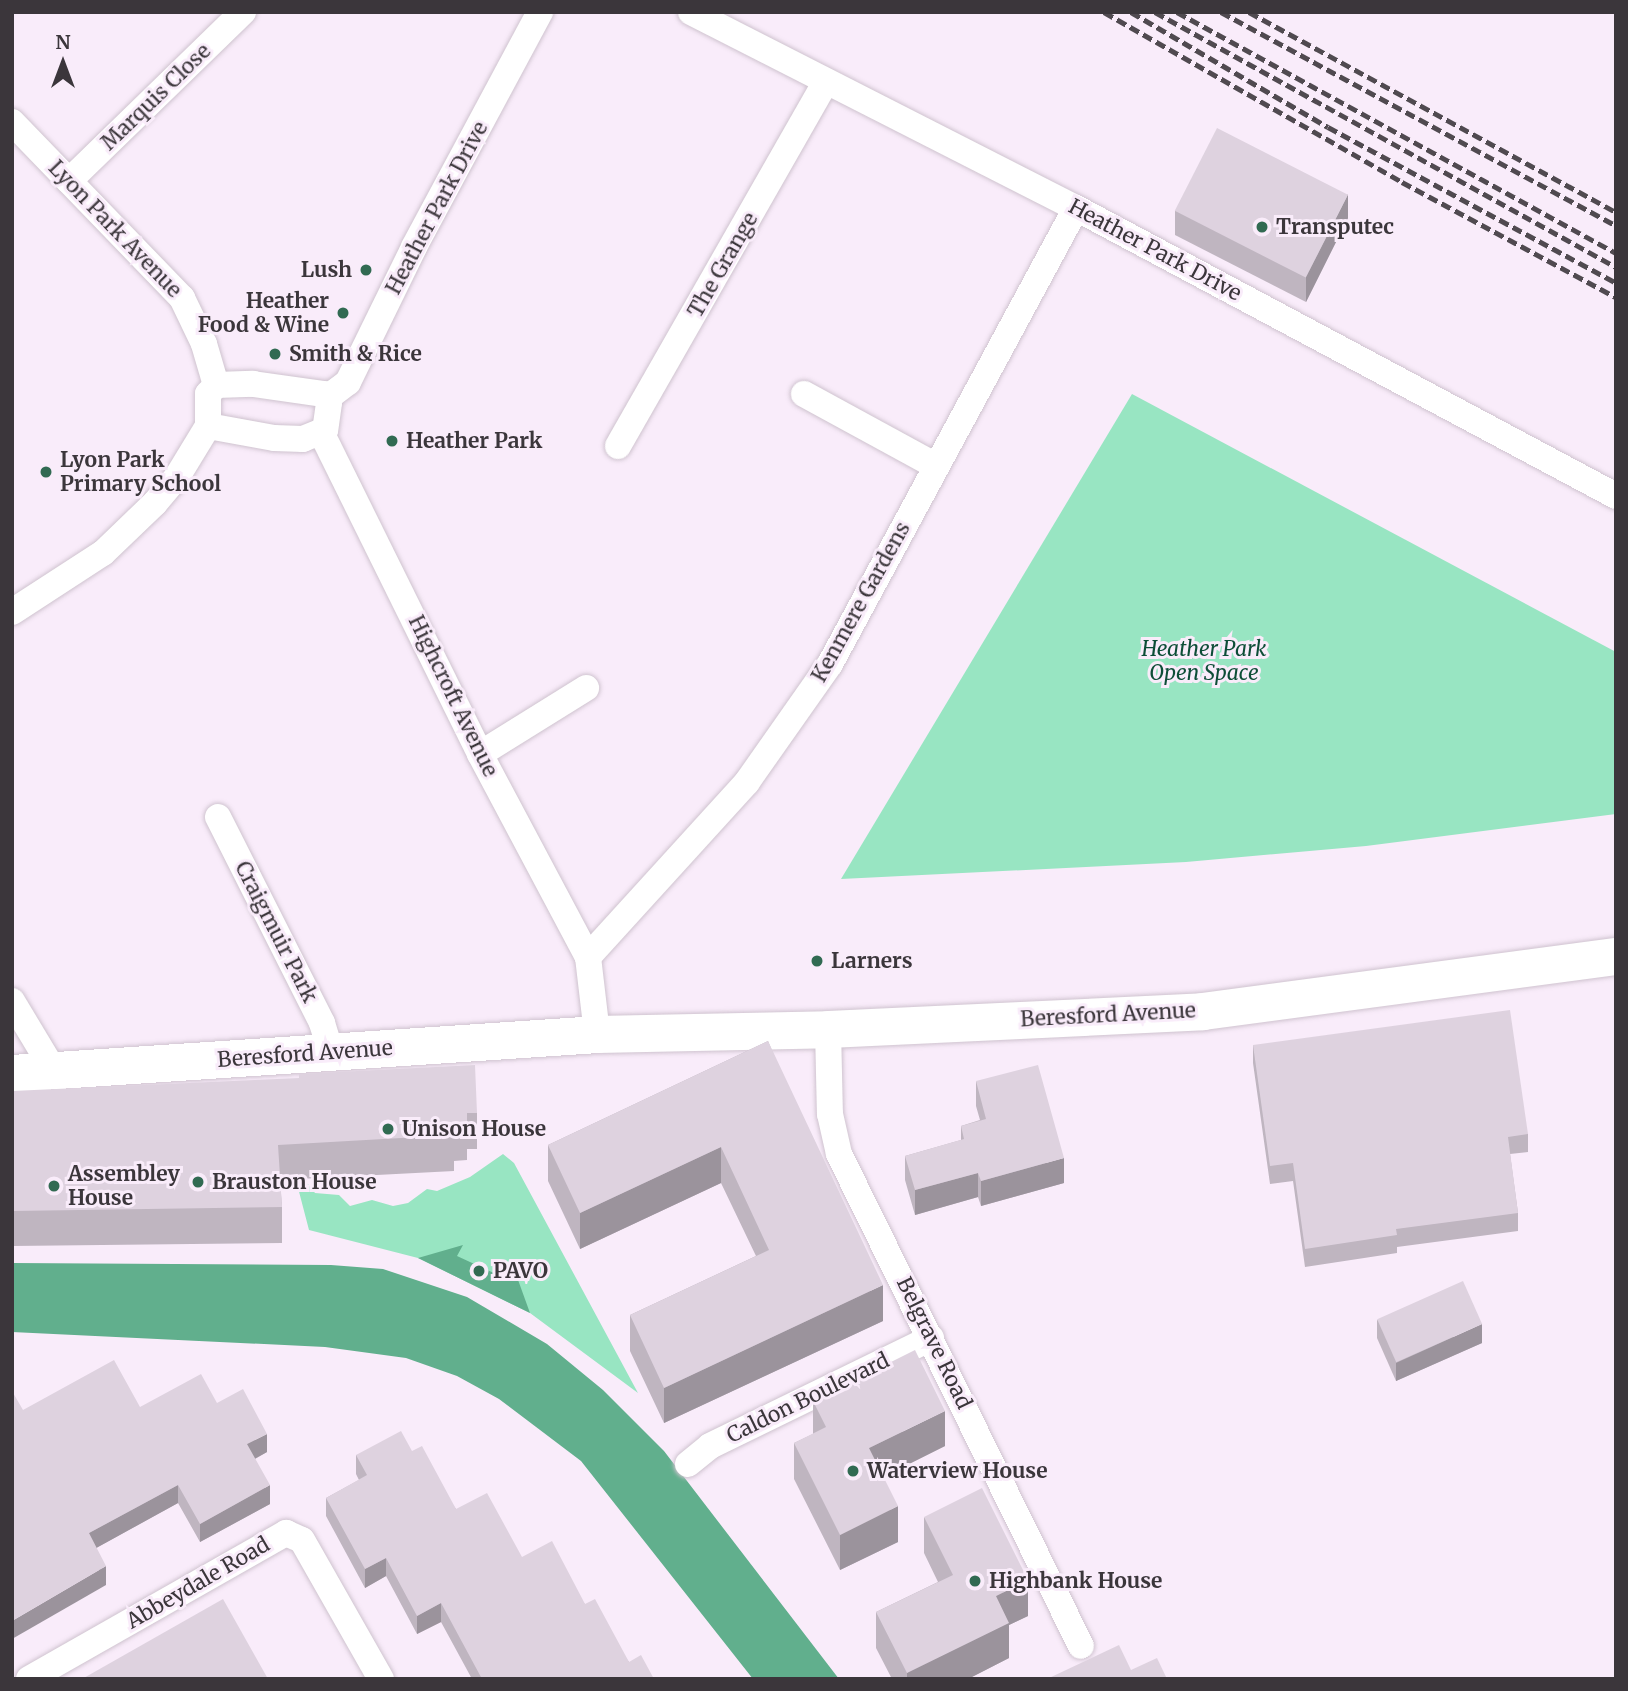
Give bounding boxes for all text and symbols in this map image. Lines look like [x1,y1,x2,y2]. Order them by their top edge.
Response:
north arrow [28,28,98,98]
text: N [55,30,71,54]
street label: Marquis Close [96,39,216,155]
street label: Heather Park Drive [381,117,493,299]
street label: Lyon Park Avenue [43,155,187,303]
street label: Heather Park Drive [1064,194,1246,306]
street label: The Grange [683,208,763,322]
place label: Transputec [1276,214,1394,240]
marker: Transputec [1254,219,1270,235]
place label: Lush [301,257,352,283]
marker: Lush [358,262,374,278]
place label: Heather Food & Wine [198,288,329,338]
marker: Heather Food & Wine [335,305,351,321]
place label: Smith & Rice [289,341,422,367]
marker: Smith & Rice [267,346,283,362]
place label: Heather Park [406,428,542,454]
marker: Heather Park [384,433,400,449]
place label: Lyon Park Primary School [60,447,221,497]
marker: Lyon Park Primary School [38,464,54,480]
street label: Kenmere Gardens [806,517,916,687]
street label: Highcroft Avenue [403,611,503,781]
park label: Heather Park Open Space [1141,636,1267,686]
street label: Craigmuir Park [230,857,322,1007]
place label: Larners [831,948,913,974]
marker: Larners [809,953,825,969]
street label: Beresford Avenue [1020,998,1196,1032]
street label: Beresford Avenue [216,1035,394,1073]
place label: Unison House [402,1116,546,1142]
marker: Unison House [380,1121,396,1137]
place label: Assembley House [68,1161,180,1211]
place label: Brauston House [212,1169,377,1195]
marker: Brauston House [190,1174,206,1190]
marker: Assembley House [46,1178,62,1194]
place label: PAVO [493,1258,548,1284]
marker: PAVO [471,1263,487,1279]
street label: Belgrave Road [891,1273,977,1413]
street label: Caldon Boulevard [723,1348,893,1448]
place label: Waterview House [867,1458,1048,1484]
marker: Waterview House [845,1463,861,1479]
street label: Abbeydale Road [122,1532,274,1634]
place label: Highbank House [989,1568,1162,1594]
marker: Highbank House [967,1573,983,1589]

